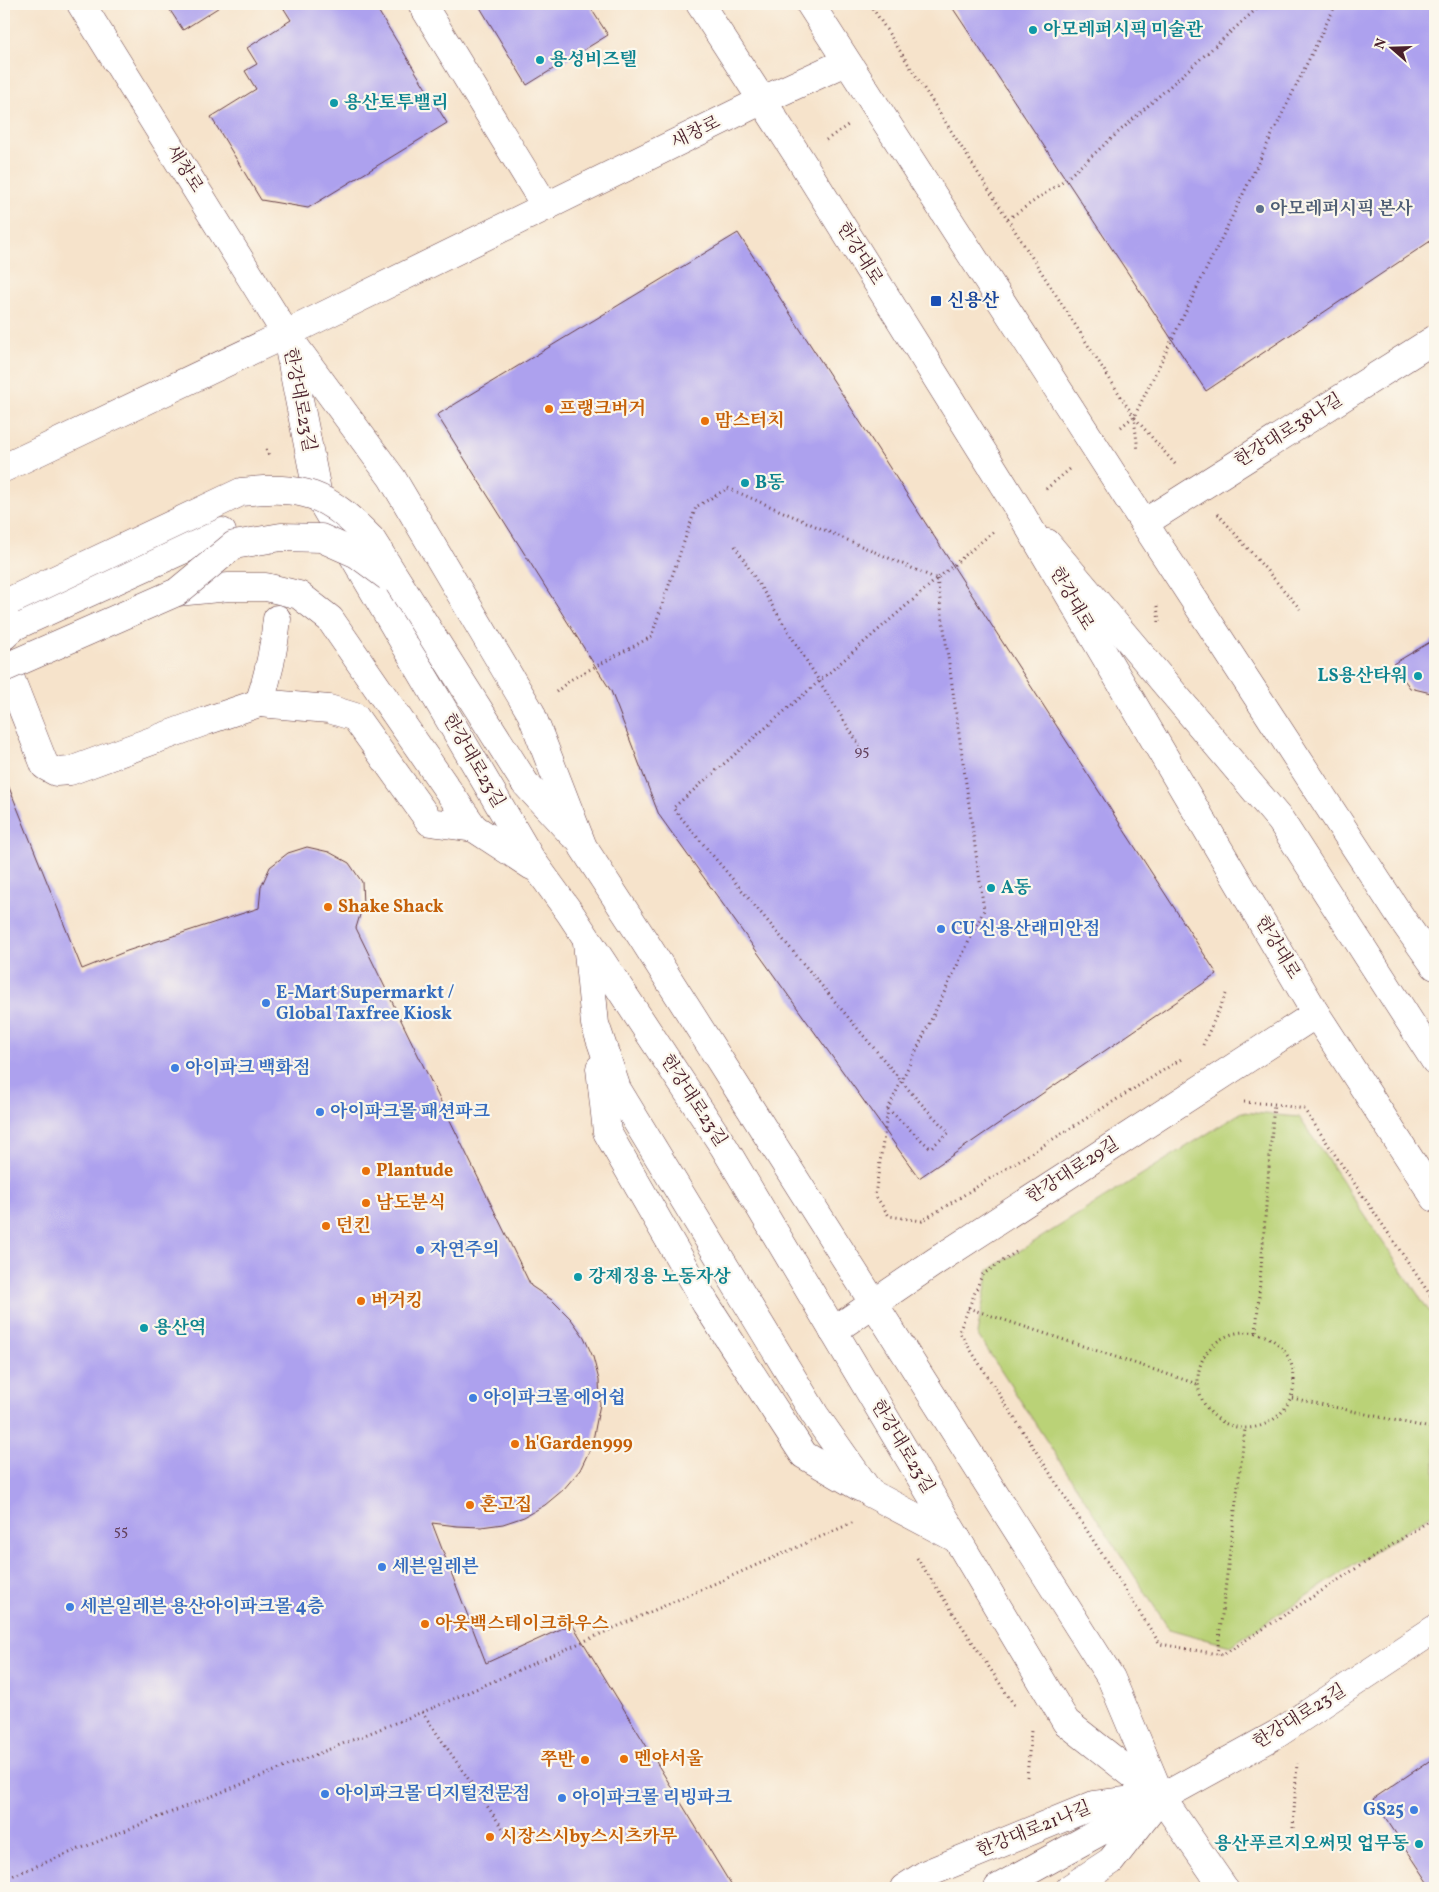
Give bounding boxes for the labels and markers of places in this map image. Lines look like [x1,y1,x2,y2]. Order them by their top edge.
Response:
place label: 아모레퍼시픽 미술관 [1043,18,1204,43]
marker: 아모레퍼시픽 미술관 [1027,24,1039,36]
place label: 용성비즈텔 [550,48,637,73]
marker: 용성비즈텔 [534,54,546,66]
place label: 용산토투밸리 [344,91,448,116]
marker: 용산토투밸리 [328,97,340,109]
place label: 아모레퍼시픽 본사 [1270,197,1413,222]
marker: 아모레퍼시픽 본사 [1254,203,1266,215]
place label: 신용산 [947,289,1000,314]
marker: 신용산 [929,294,943,308]
place label: 프랭크버거 [559,397,646,422]
marker: 프랭크버거 [543,403,555,415]
place label: 맘스터치 [715,409,785,434]
marker: 맘스터치 [699,415,711,427]
place label: B동 [755,471,785,496]
marker: B동 [739,477,751,489]
place label: LS용산타워 [1318,664,1408,689]
marker: LS용산타워 [1412,670,1424,682]
place label: A동 [1001,876,1032,901]
marker: A동 [985,882,997,894]
place label: Shake Shack [338,895,444,920]
marker: Shake Shack [322,901,334,913]
place label: CU 신용산래미안점 [951,917,1100,942]
marker: CU 신용산래미안점 [935,923,947,935]
place label: E-Mart Supermarkt / Global Taxfree Kiosk [276,981,454,1027]
marker: E-Mart Supermarkt / Global Taxfree Kiosk [260,997,272,1009]
place label: 아이파크 백화점 [185,1056,310,1081]
marker: 아이파크 백화점 [169,1062,181,1074]
place label: 아이파크몰 패션파크 [330,1100,491,1125]
marker: 아이파크몰 패션파크 [314,1106,326,1118]
place label: Plantude [376,1159,453,1184]
marker: Plantude [360,1165,372,1177]
place label: 남도분식 [376,1191,446,1216]
marker: 남도분식 [360,1197,372,1209]
place label: 던킨 [336,1214,371,1239]
marker: 던킨 [320,1220,332,1232]
place label: 자연주의 [430,1238,500,1263]
marker: 자연주의 [414,1244,426,1256]
place label: 강제징용 노동자상 [588,1265,731,1290]
marker: 강제징용 노동자상 [572,1271,584,1283]
place label: 버거킹 [371,1289,423,1314]
marker: 버거킹 [355,1295,367,1307]
place label: 용산역 [154,1316,206,1341]
marker: 용산역 [138,1322,150,1334]
place label: 아이파크몰 에어쉽 [483,1386,626,1411]
marker: 아이파크몰 에어쉽 [467,1392,479,1404]
place label: h'Garden999 [525,1432,633,1457]
marker: h'Garden999 [509,1438,521,1450]
place label: 혼고집 [480,1493,532,1518]
marker: 혼고집 [464,1499,476,1511]
place label: 세븐일레븐 [392,1555,479,1580]
marker: 세븐일레븐 [376,1561,388,1573]
place label: 세븐일레븐 용산아이파크몰 4층 [80,1595,325,1620]
marker: 세븐일레븐 용산아이파크몰 4층 [64,1601,76,1613]
place label: 아웃백스테이크하우스 [435,1612,609,1637]
marker: 아웃백스테이크하우스 [419,1618,431,1630]
place label: 멘야서울 [634,1747,704,1772]
place label: 쭈반 [540,1748,576,1773]
marker: 멘야서울 [618,1753,630,1765]
marker: 쭈반 [579,1754,591,1766]
place label: 아이파크몰 디지털전문점 [335,1782,530,1807]
place label: 아이파크몰 리빙파크 [572,1786,733,1811]
marker: 아이파크몰 디지털전문점 [319,1788,331,1800]
marker: 아이파크몰 리빙파크 [556,1792,568,1804]
place label: GS25 [1363,1798,1404,1823]
marker: GS25 [1408,1804,1420,1816]
place label: 시장스시by스시츠카무 [500,1825,678,1850]
marker: 시장스시by스시츠카무 [484,1831,496,1843]
place label: 용산푸르지오써밋 업무동 [1214,1832,1410,1857]
marker: 용산푸르지오써밋 업무동 [1413,1838,1425,1850]

